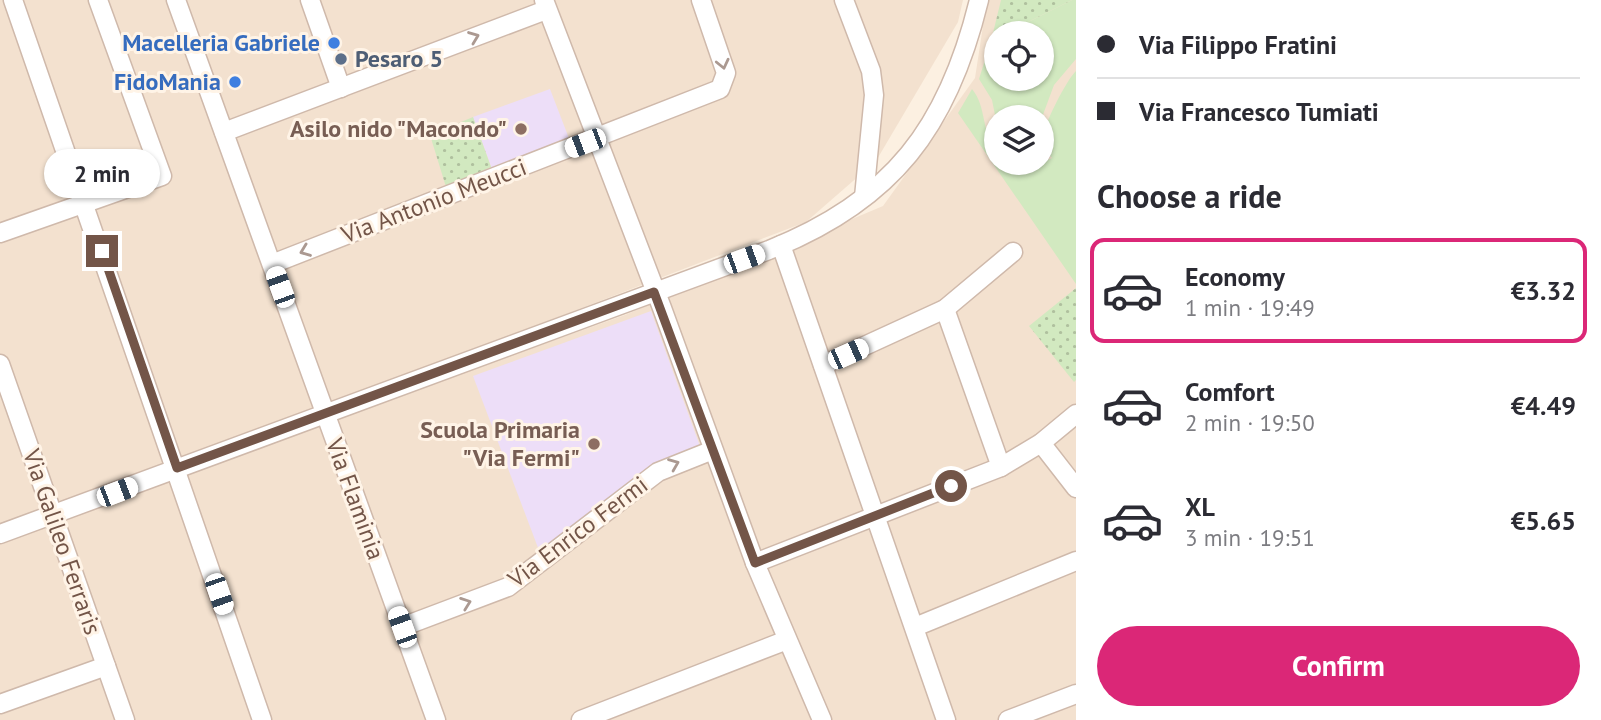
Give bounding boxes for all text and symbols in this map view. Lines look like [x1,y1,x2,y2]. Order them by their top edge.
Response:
map controls [984,21,1054,175]
button: locate [984,21,1054,91]
place label: Macelleria Gabriele [122,27,320,58]
text: Via Filippo Fratini [1139,28,1337,61]
one-way arrow [467,32,479,46]
marker: Macelleria Gabriele [326,35,342,51]
place label: Pesaro 5 [355,43,443,74]
marker: Pesaro 5 [333,51,349,67]
one-way arrow [715,58,730,70]
place label: FidoMania [114,66,221,97]
marker: FidoMania [227,74,243,90]
text: Via Francesco Tumiati [1139,95,1379,128]
button: layers [984,105,1054,175]
place label: Asilo nido "Macondo" [290,113,507,144]
marker: Asilo nido "Macondo" [513,121,529,137]
car [562,126,609,160]
callout: 2 min [44,149,160,198]
street label: Via Antonio Meucci [336,151,531,250]
text: 2 min [74,159,130,188]
text: Choose a ride [1097,175,1282,217]
route end [86,235,118,267]
car [721,242,768,276]
one-way arrow [299,243,311,257]
icon: car [1101,259,1164,322]
text: Economy [1185,260,1285,293]
car [263,264,298,310]
text: €3.32 [1511,274,1576,307]
text: 1 min · 19:49 [1185,293,1315,322]
car [825,336,872,372]
icon: car [1101,374,1164,437]
text: Comfort [1185,375,1275,408]
text: €4.49 [1511,389,1576,422]
text: 2 min · 19:50 [1185,408,1315,437]
place label: Scuola Primaria "Via Fermi" [420,414,580,473]
street label: Via Flaminia [319,433,392,564]
marker: Scuola Primaria "Via Fermi" [586,436,602,452]
street label: Via Galileo Ferraris [16,444,109,639]
one-way arrow [667,459,679,473]
street label: Via Enrico Fermi [501,469,654,595]
route start [935,470,967,502]
car [94,475,141,509]
icon: car [1101,489,1164,552]
text: XL [1185,490,1215,523]
text: €5.65 [1511,504,1576,537]
text: 3 min · 19:51 [1185,523,1315,552]
car [203,571,236,617]
one-way arrow [459,597,471,611]
car [385,604,420,650]
button: Confirm [1097,626,1580,706]

